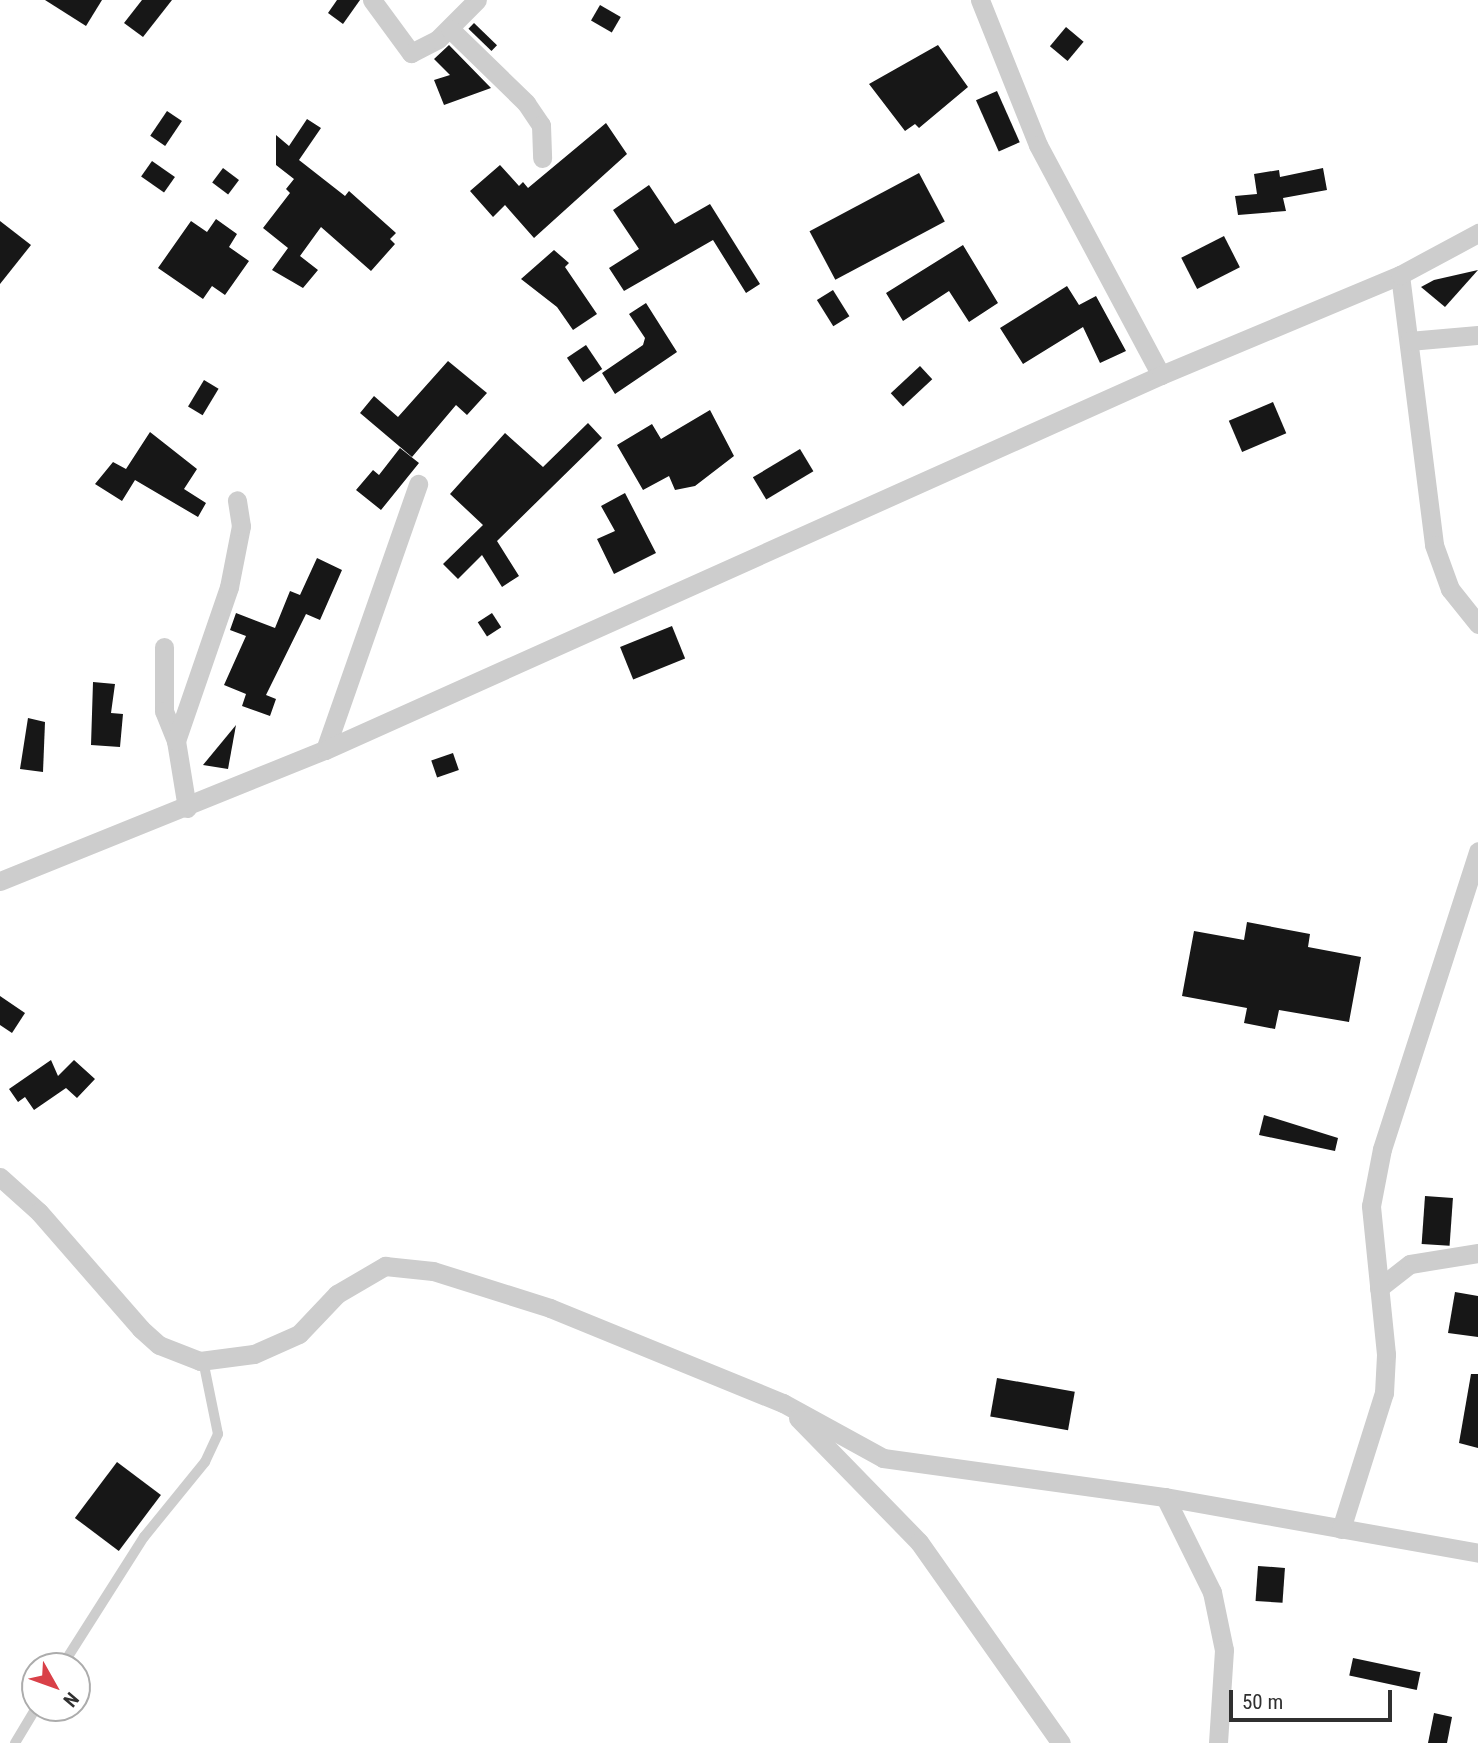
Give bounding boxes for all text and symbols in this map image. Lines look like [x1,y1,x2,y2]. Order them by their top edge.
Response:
north arrow [21,1652,91,1722]
scale bar [1233,1676,1396,1720]
text: N [58,1688,83,1711]
text: 50 m [1242,1690,1283,1714]

